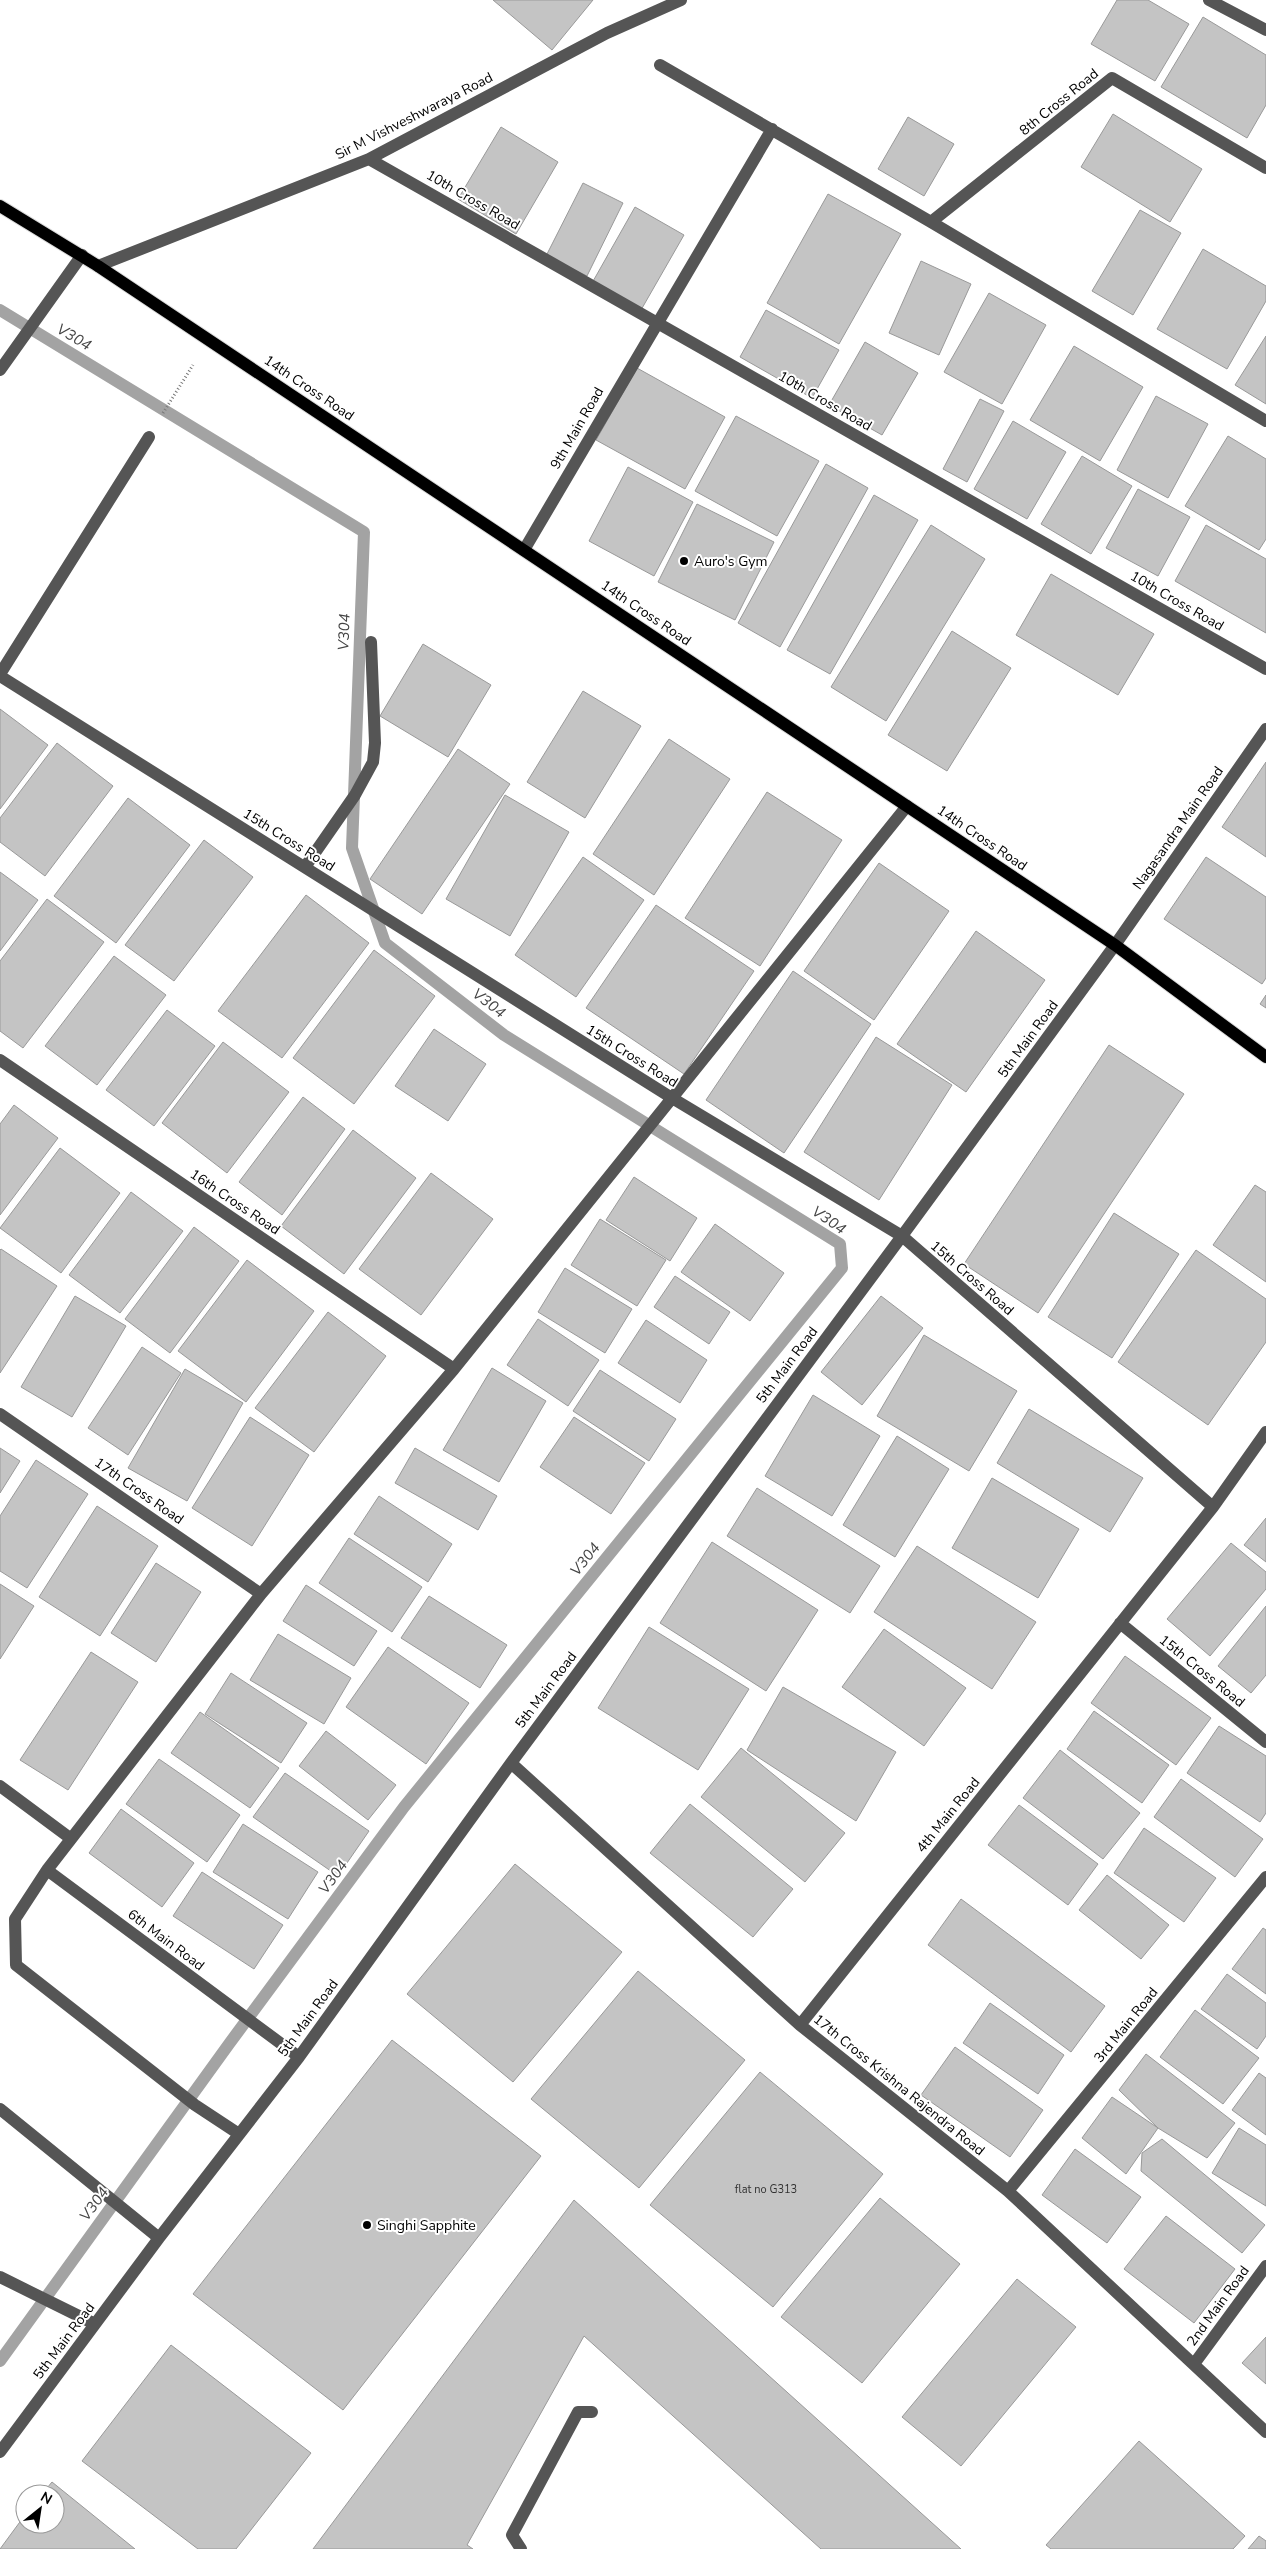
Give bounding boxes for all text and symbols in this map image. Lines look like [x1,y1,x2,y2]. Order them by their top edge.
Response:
street label: 8th Cross Road [1015,64,1103,140]
street label: Sir M Vishveshwaraya Road [332,68,496,164]
street label: 10th Cross Road [423,166,523,234]
water label: V304 [53,319,95,355]
street label: 14th Cross Road [260,351,358,425]
street label: 10th Cross Road [775,367,875,435]
street label: 9th Main Road [546,384,608,472]
place label: Auro's Gym [694,552,768,571]
marker: Auro's Gym [678,555,690,567]
street label: 10th Cross Road [1127,567,1227,635]
street label: 14th Cross Road [597,576,695,650]
water label: V304 [333,613,355,651]
street label: Nagasandra Main Road [1128,763,1228,893]
street label: 14th Cross Road [933,801,1031,875]
street label: 15th Cross Road [239,804,339,876]
water label: V304 [468,984,510,1022]
street label: 5th Main Road [993,996,1063,1082]
street label: 15th Cross Road [582,1020,682,1092]
street label: 16th Cross Road [186,1165,284,1239]
water label: V304 [808,1201,850,1239]
street label: 15th Cross Road [926,1236,1018,1320]
street label: 5th Main Road [752,1323,822,1407]
street label: 17th Cross Road [91,1453,187,1529]
water label: V304 [565,1538,605,1580]
street label: 15th Cross Road [1155,1631,1249,1711]
street label: 5th Main Road [511,1648,581,1732]
street label: 4th Main Road [912,1773,984,1857]
water label: V304 [314,1856,352,1898]
street label: 6th Main Road [124,1905,208,1975]
street label: 5th Main Road [273,1975,343,2061]
street label: 3rd Main Road [1090,1983,1162,2067]
street label: 17th Cross Krishna Rajendra Road [809,2010,989,2160]
house number: flat no G313 [735,2182,797,2197]
water label: V304 [75,2183,113,2225]
place label: Singhi Sapphite [377,2216,476,2235]
marker: Singhi Sapphite [361,2219,373,2231]
street label: 2nd Main Road [1182,2262,1254,2350]
street label: 5th Main Road [29,2299,99,2383]
north arrow [15,2484,65,2534]
text: N [37,2487,56,2509]

